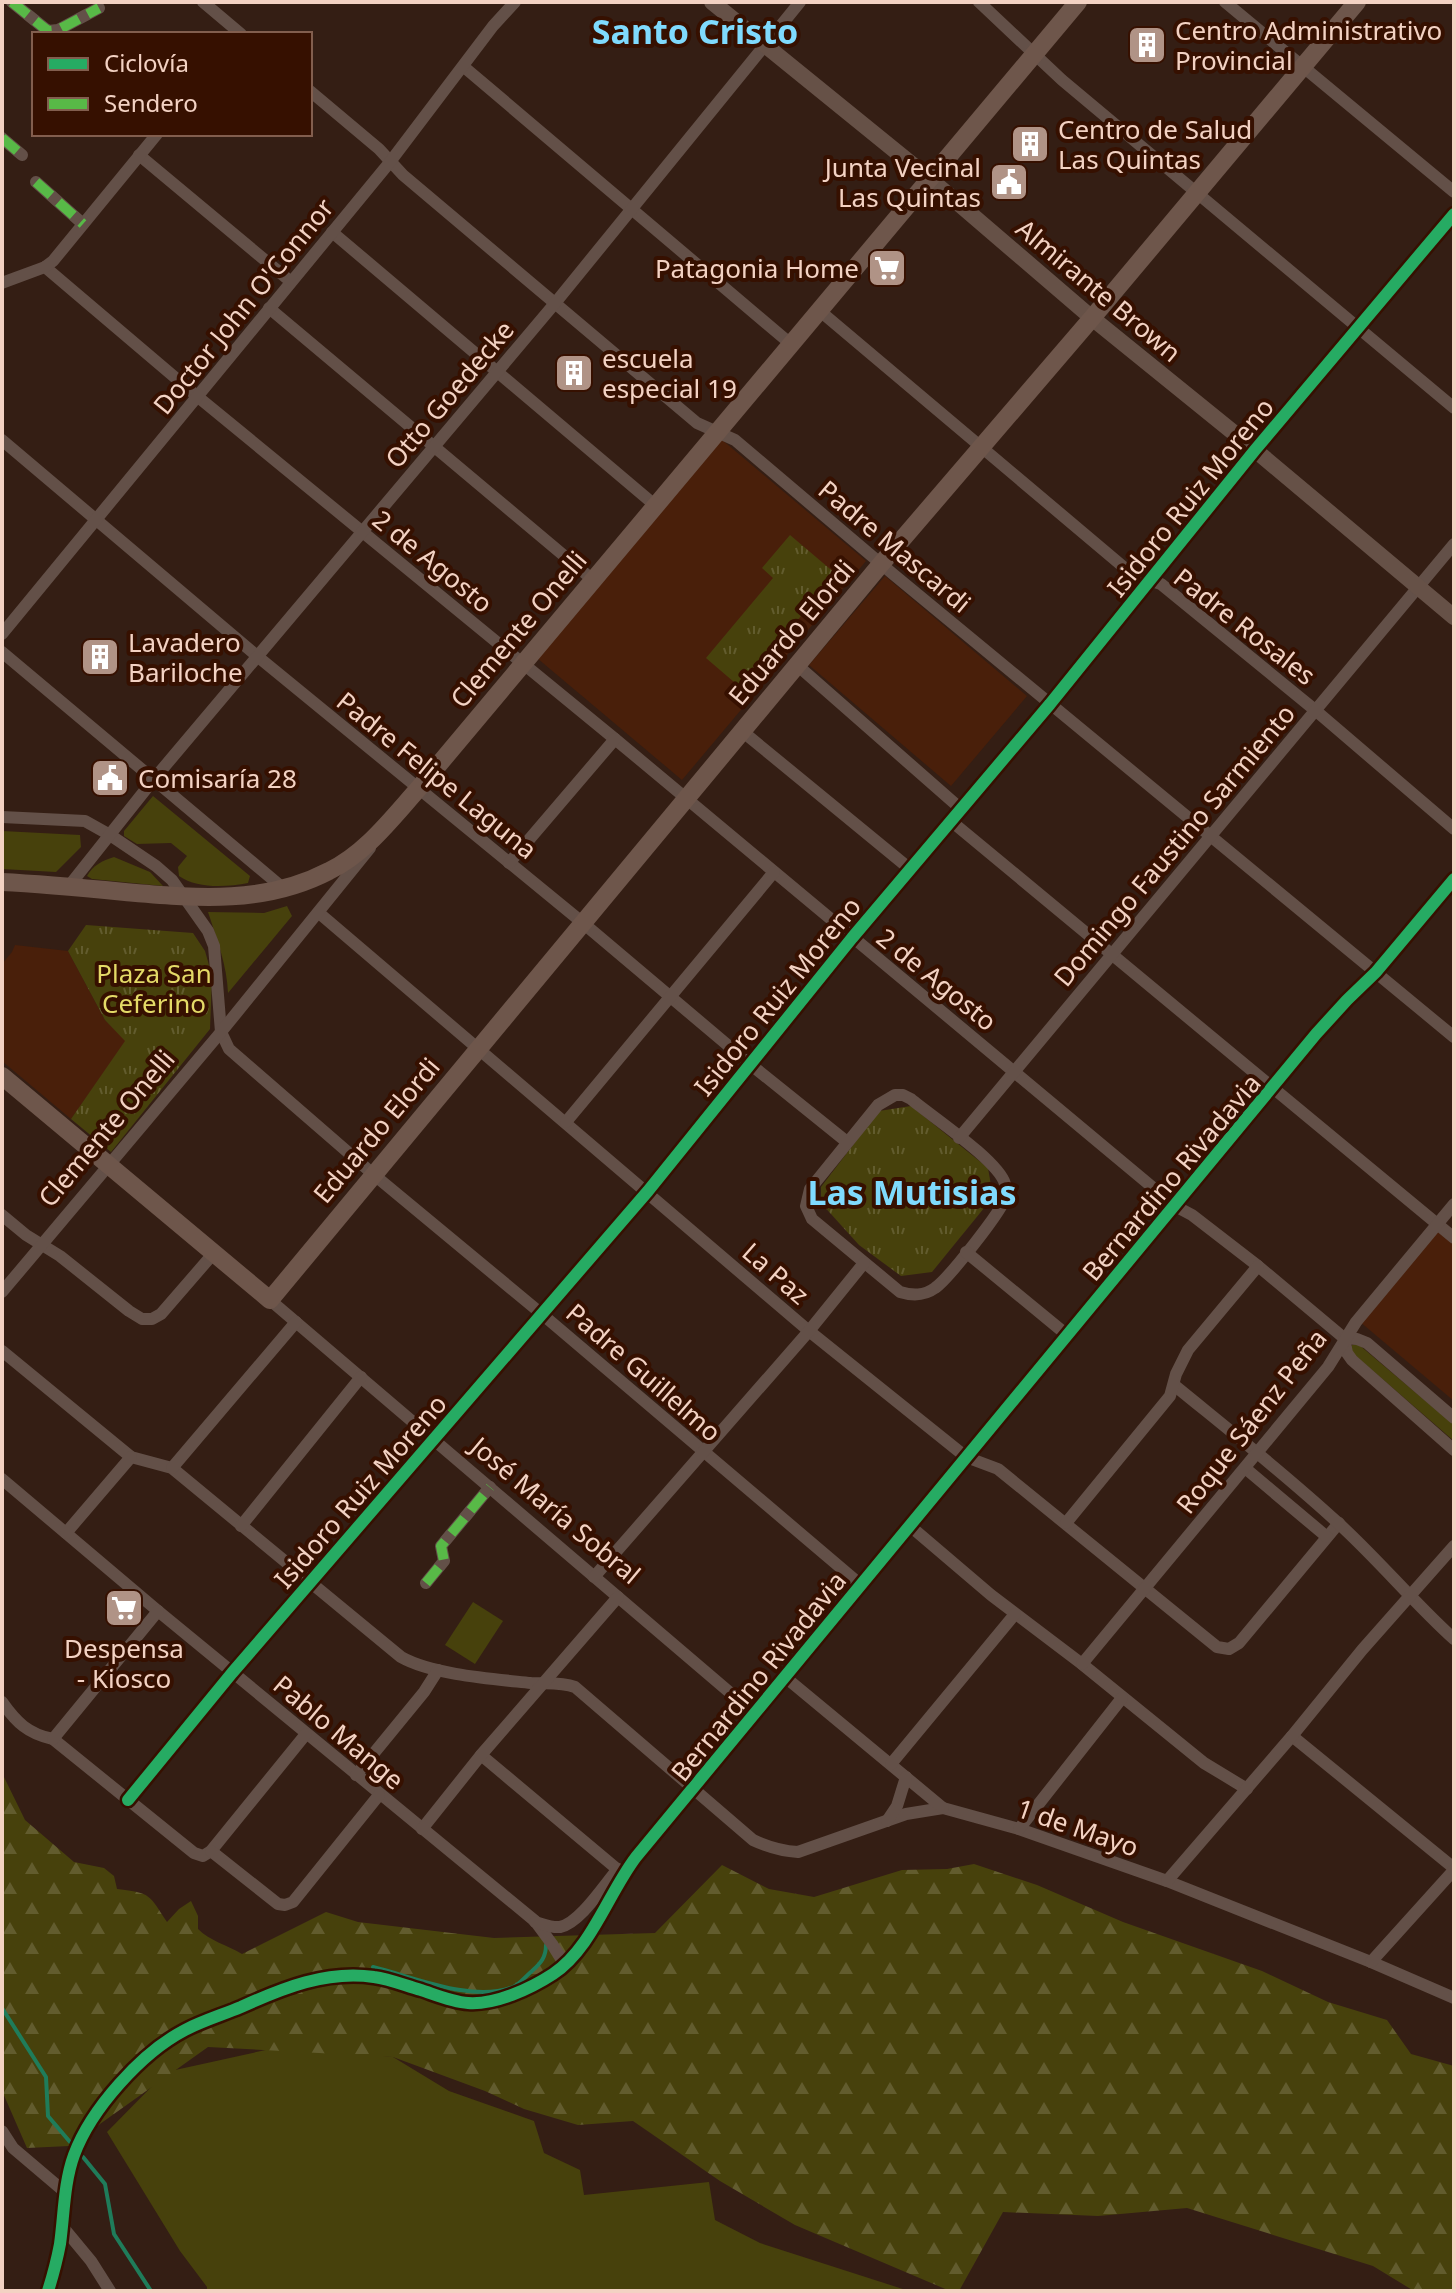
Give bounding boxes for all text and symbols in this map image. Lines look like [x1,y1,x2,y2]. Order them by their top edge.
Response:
district label: Santo Cristo [592,8,798,54]
place label: Centro Administrativo Provincial [1175,12,1442,78]
building icon: Centro Administrativo Provincial [1126,24,1168,66]
legend [32,32,312,136]
text: Ciclovía [104,46,189,79]
text: Sendero [104,86,198,119]
place label: Centro de Salud Las Quintas [1058,111,1252,177]
building icon: Centro de Salud Las Quintas [1009,123,1051,165]
place label: Junta Vecinal Las Quintas [822,149,981,215]
public building icon: Junta Vecinal Las Quintas [988,161,1030,203]
street label: Doctor John O'Connor [145,190,342,422]
street label: Almirante Brown [1009,210,1189,370]
supermarket icon: Patagonia Home [866,247,908,289]
place label: Patagonia Home [655,250,859,286]
street label: Otto Goedecke [377,312,521,476]
place label: escuela especial 19 [602,340,737,406]
building icon: escuela especial 19 [553,352,595,394]
street label: Isidoro Ruiz Moreno [1099,390,1281,604]
street label: Padre Mascardi [811,472,979,620]
street label: 2 de Agosto [365,501,501,621]
street label: Clemente Onelli [442,543,594,715]
street label: Eduardo Elordi [719,552,863,712]
street label: Padre Rosales [1167,559,1323,693]
place label: Lavadero Bariloche [128,624,243,690]
building icon: Lavadero Bariloche [79,636,121,678]
street label: Padre Felipe Laguna [329,683,545,867]
street label: Domingo Faustino Sarmiento [1045,696,1303,994]
public building icon: Comisaría 28 [89,757,131,799]
place label: Comisaría 28 [138,760,297,796]
street label: Isidoro Ruiz Moreno [686,889,868,1103]
street label: 2 de Agosto [869,919,1005,1039]
park label: Plaza San Ceferino [96,955,212,1021]
street label: Clemente Onelli [30,1042,182,1214]
street label: Eduardo Elordi [304,1050,448,1210]
street label: Bernardino Rivadavia [1074,1066,1268,1288]
district label: Las Mutisias [807,1169,1017,1215]
street label: La Paz [735,1234,817,1312]
street label: Padre Guillelmo [559,1295,729,1449]
street label: Roque Sáenz Peña [1168,1321,1334,1521]
street label: Isidoro Ruiz Moreno [266,1386,454,1596]
street label: José María Sobral [461,1426,648,1592]
street label: Bernardino Rivadavia [662,1564,854,1788]
supermarket icon: Despensa - Kiosco [103,1587,145,1629]
place label: Despensa - Kiosco [64,1630,184,1696]
street label: Pablo Mange [266,1667,412,1797]
street label: 1 de Mayo [1012,1789,1144,1865]

